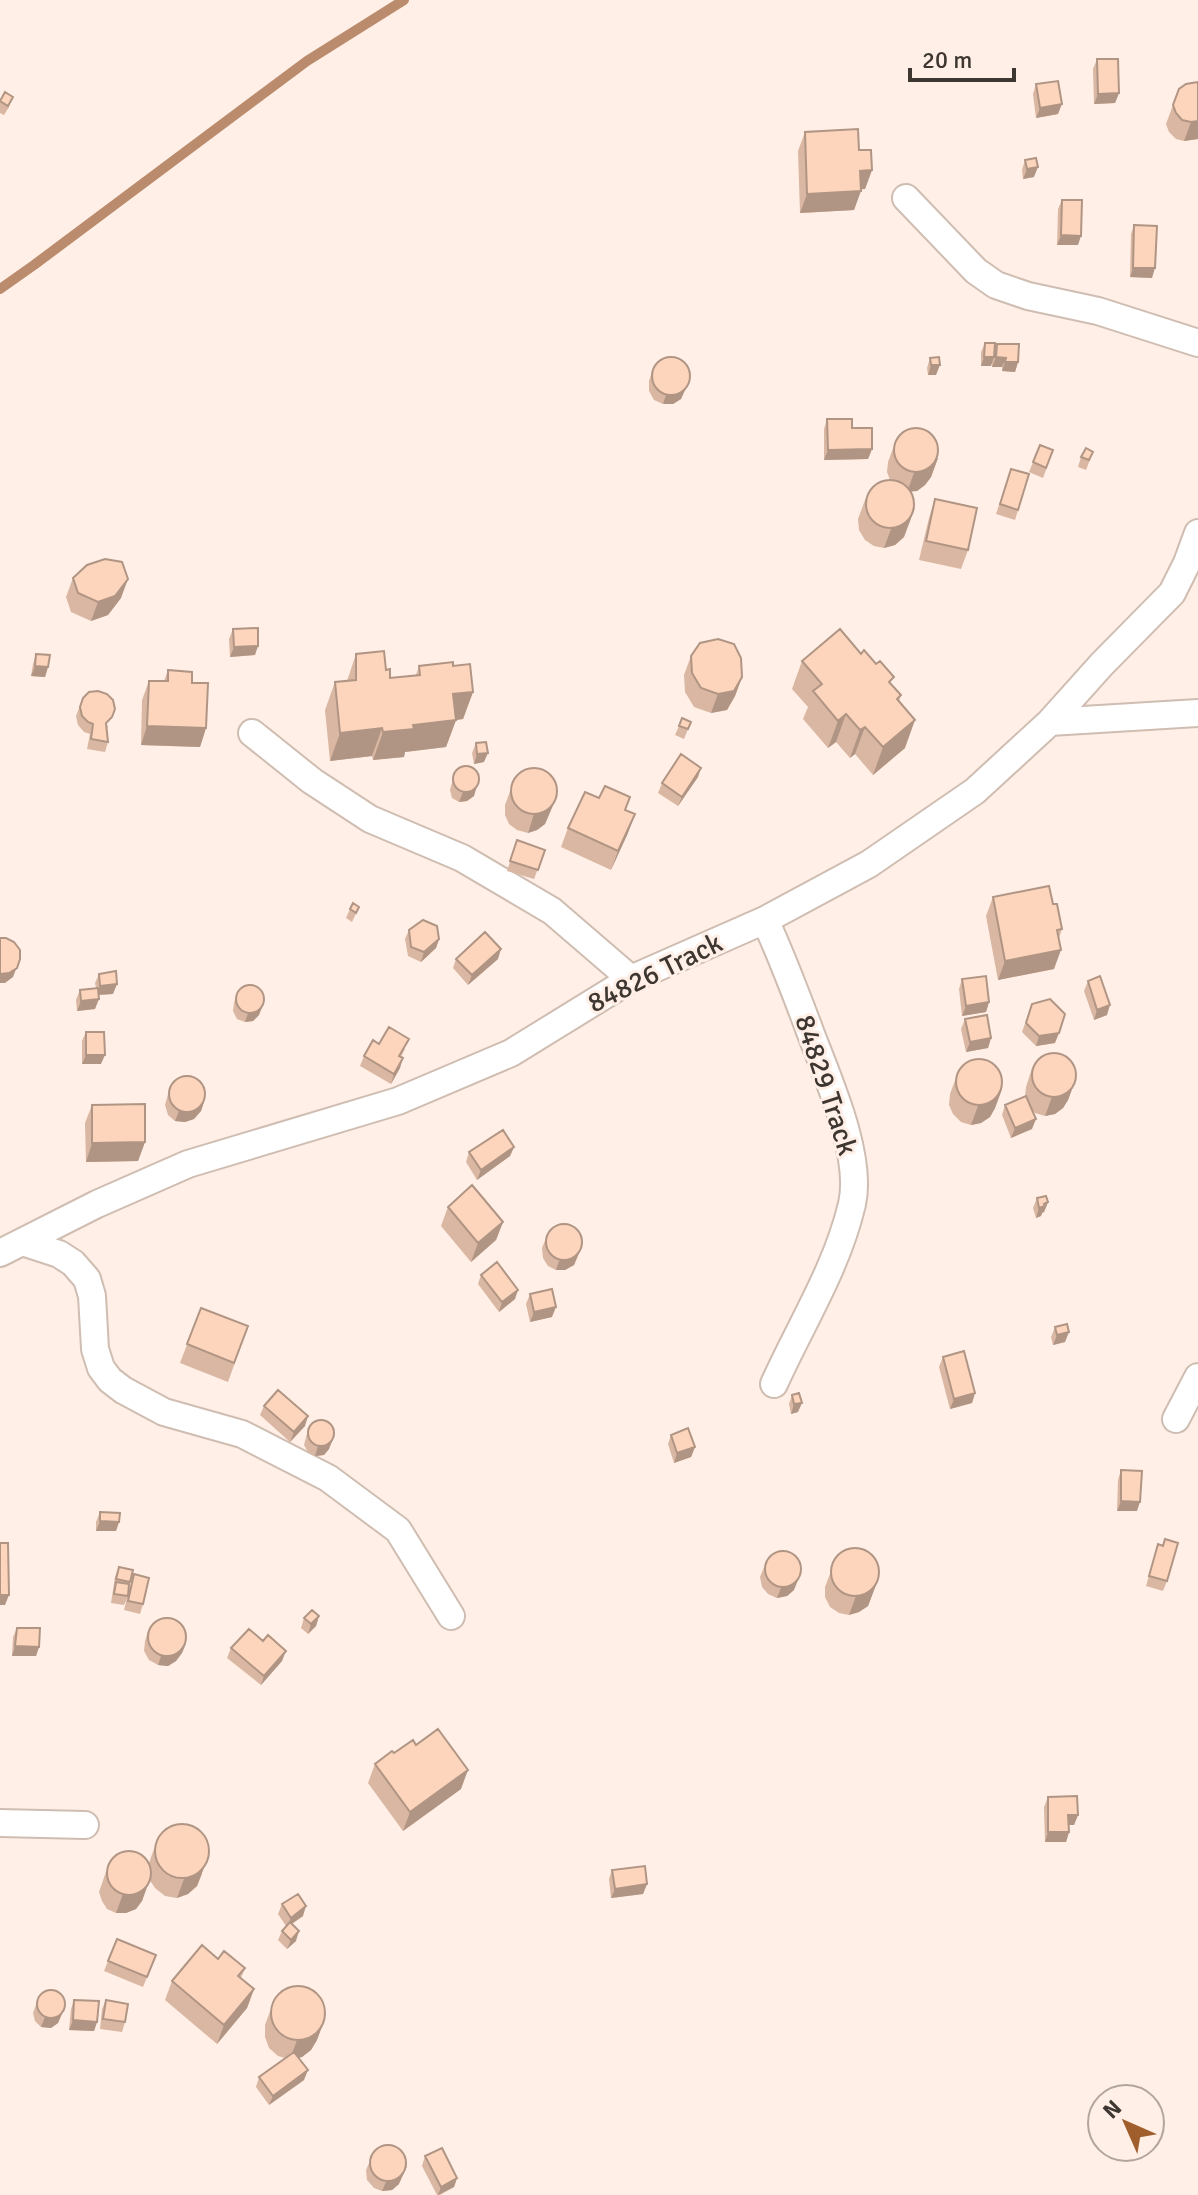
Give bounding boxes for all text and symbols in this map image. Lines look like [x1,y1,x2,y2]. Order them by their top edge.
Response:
scale bar [910,32,1014,82]
text: 20 m [922,45,972,75]
street label: 84826 Track [582,926,728,1020]
street label: 84829 Track [787,1011,865,1159]
north arrow [1086,2083,1166,2163]
text: N [1097,2094,1127,2124]

